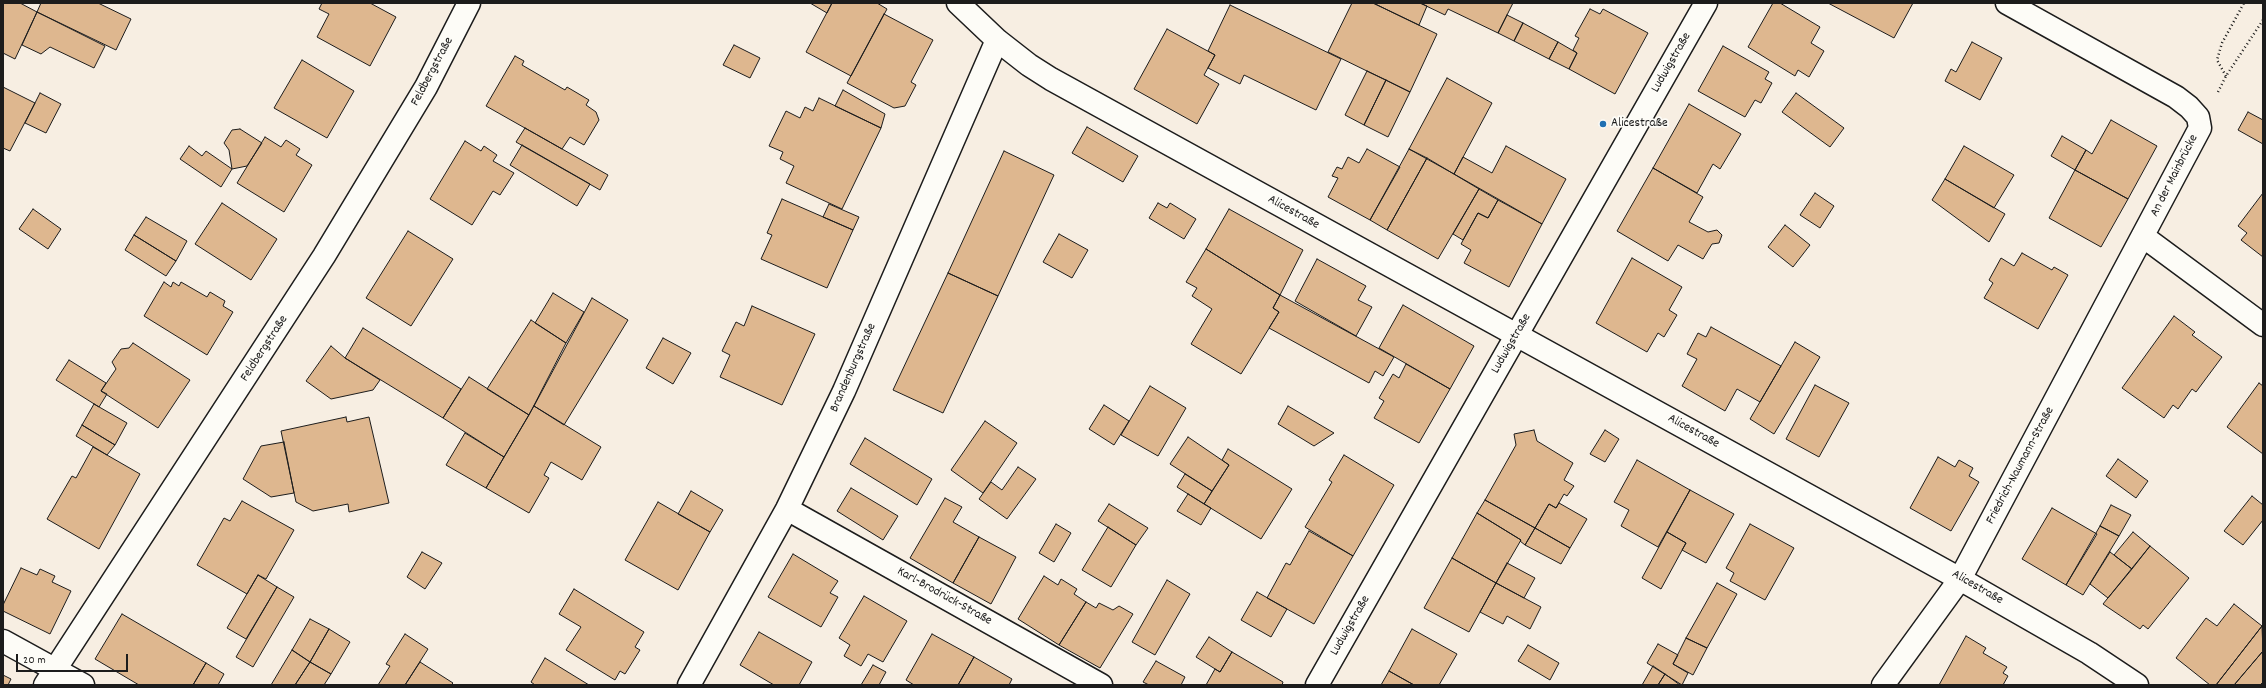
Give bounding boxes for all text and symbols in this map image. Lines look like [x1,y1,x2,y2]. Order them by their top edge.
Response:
street label: Ludwigstraße [1649,30,1695,96]
street label: Feldbergstraße [408,35,458,109]
place label: Alicestraße [1611,116,1668,132]
marker: Alicestraße [1598,119,1608,129]
street label: An der Mainbrücke [2148,132,2202,220]
street label: Alicestraße [1264,192,1322,234]
street label: Ludwigstraße [1489,311,1535,377]
street label: Feldbergstraße [238,313,292,385]
street label: Brandenburgstraße [827,321,881,415]
street label: Friedrich-Naumann-Straße [1983,405,2059,527]
street label: Alicestraße [1664,411,1722,453]
street label: Karl-Brodrück-Straße [894,564,994,630]
street label: Alicestraße [1949,567,2005,609]
street label: Ludwigstraße [1328,593,1374,659]
scale bar [18,646,130,672]
text: 20 m [23,652,46,669]

